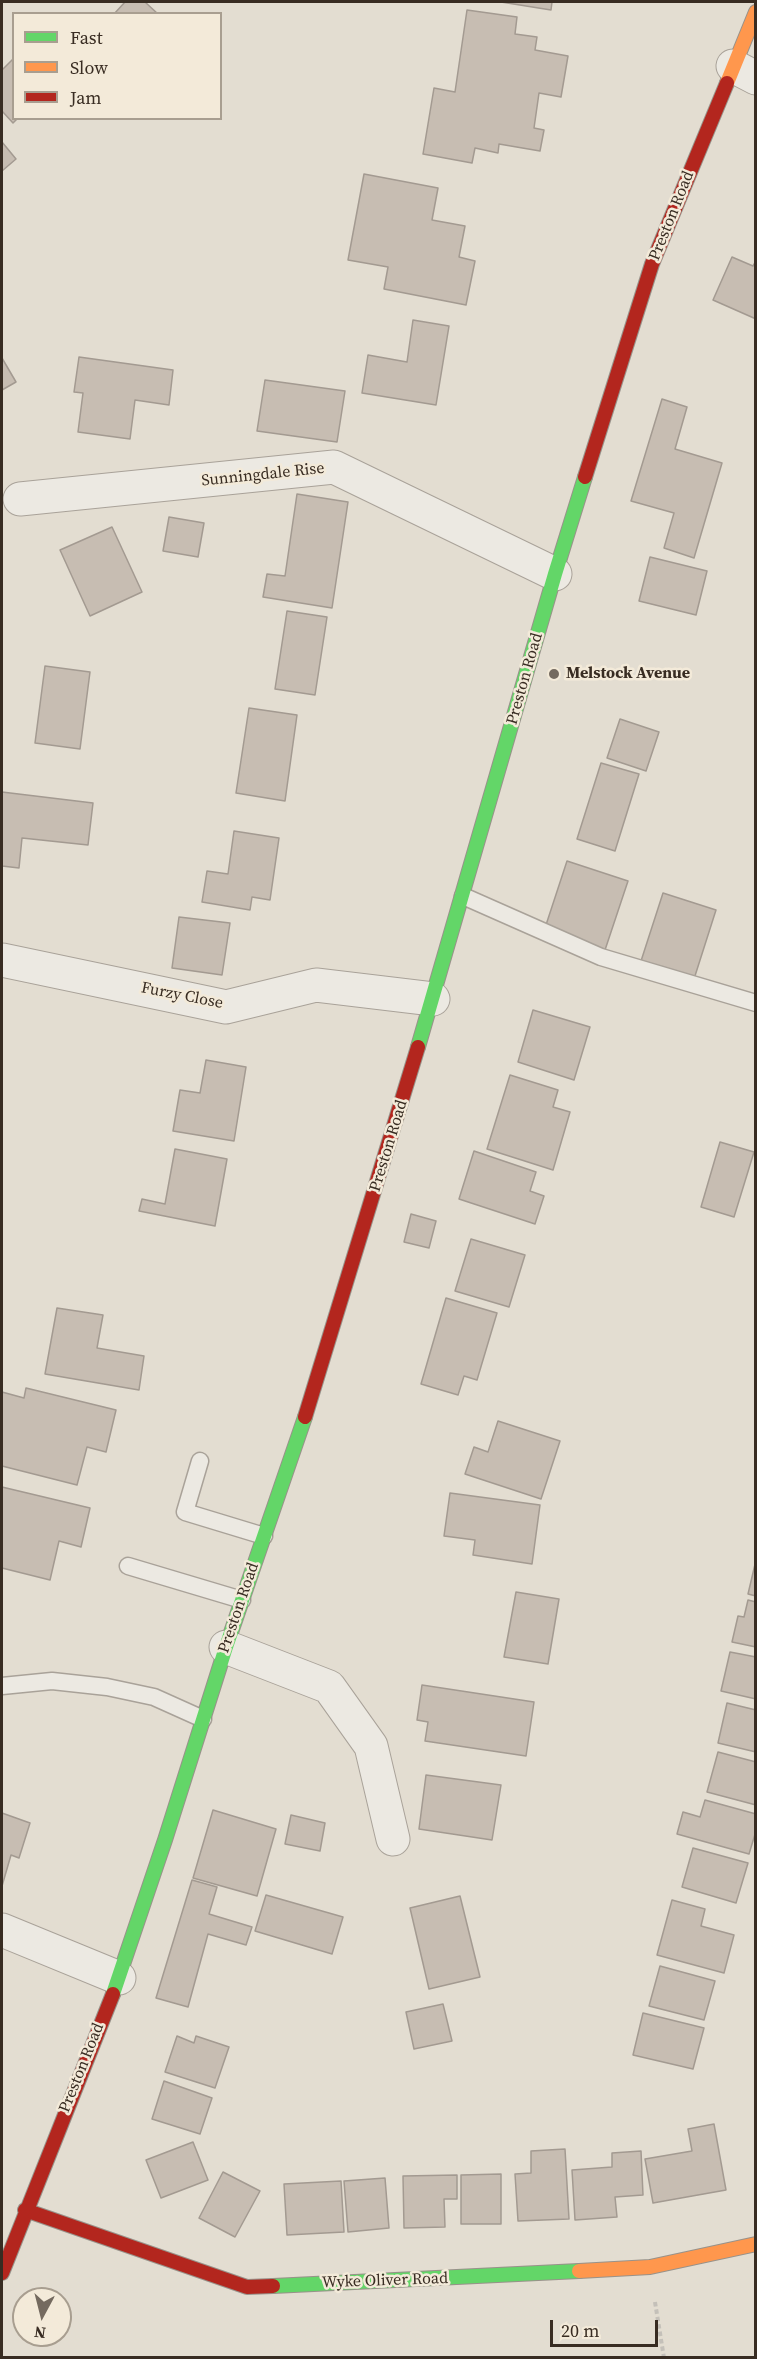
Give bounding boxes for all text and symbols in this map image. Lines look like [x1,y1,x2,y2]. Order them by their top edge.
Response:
legend [12,12,222,120]
text: Fast [70,25,103,50]
text: Slow [70,55,108,80]
text: Jam [70,85,102,110]
street label: Preston Road [645,169,699,263]
street label: Sunningdale Rise [201,459,325,491]
street label: Preston Road [503,631,547,727]
place label: Melstock Avenue [566,664,690,684]
marker: Melstock Avenue [547,667,561,681]
street label: Furzy Close [139,979,225,1013]
street label: Preston Road [366,1098,412,1194]
street label: Preston Road [215,1560,263,1656]
street label: Preston Road [55,2021,109,2115]
street label: Wyke Oliver Road [322,2269,448,2293]
north arrow [12,2287,72,2347]
scale bar [553,2308,661,2346]
text: 20 m [561,2318,599,2343]
text: N [33,2321,47,2345]

